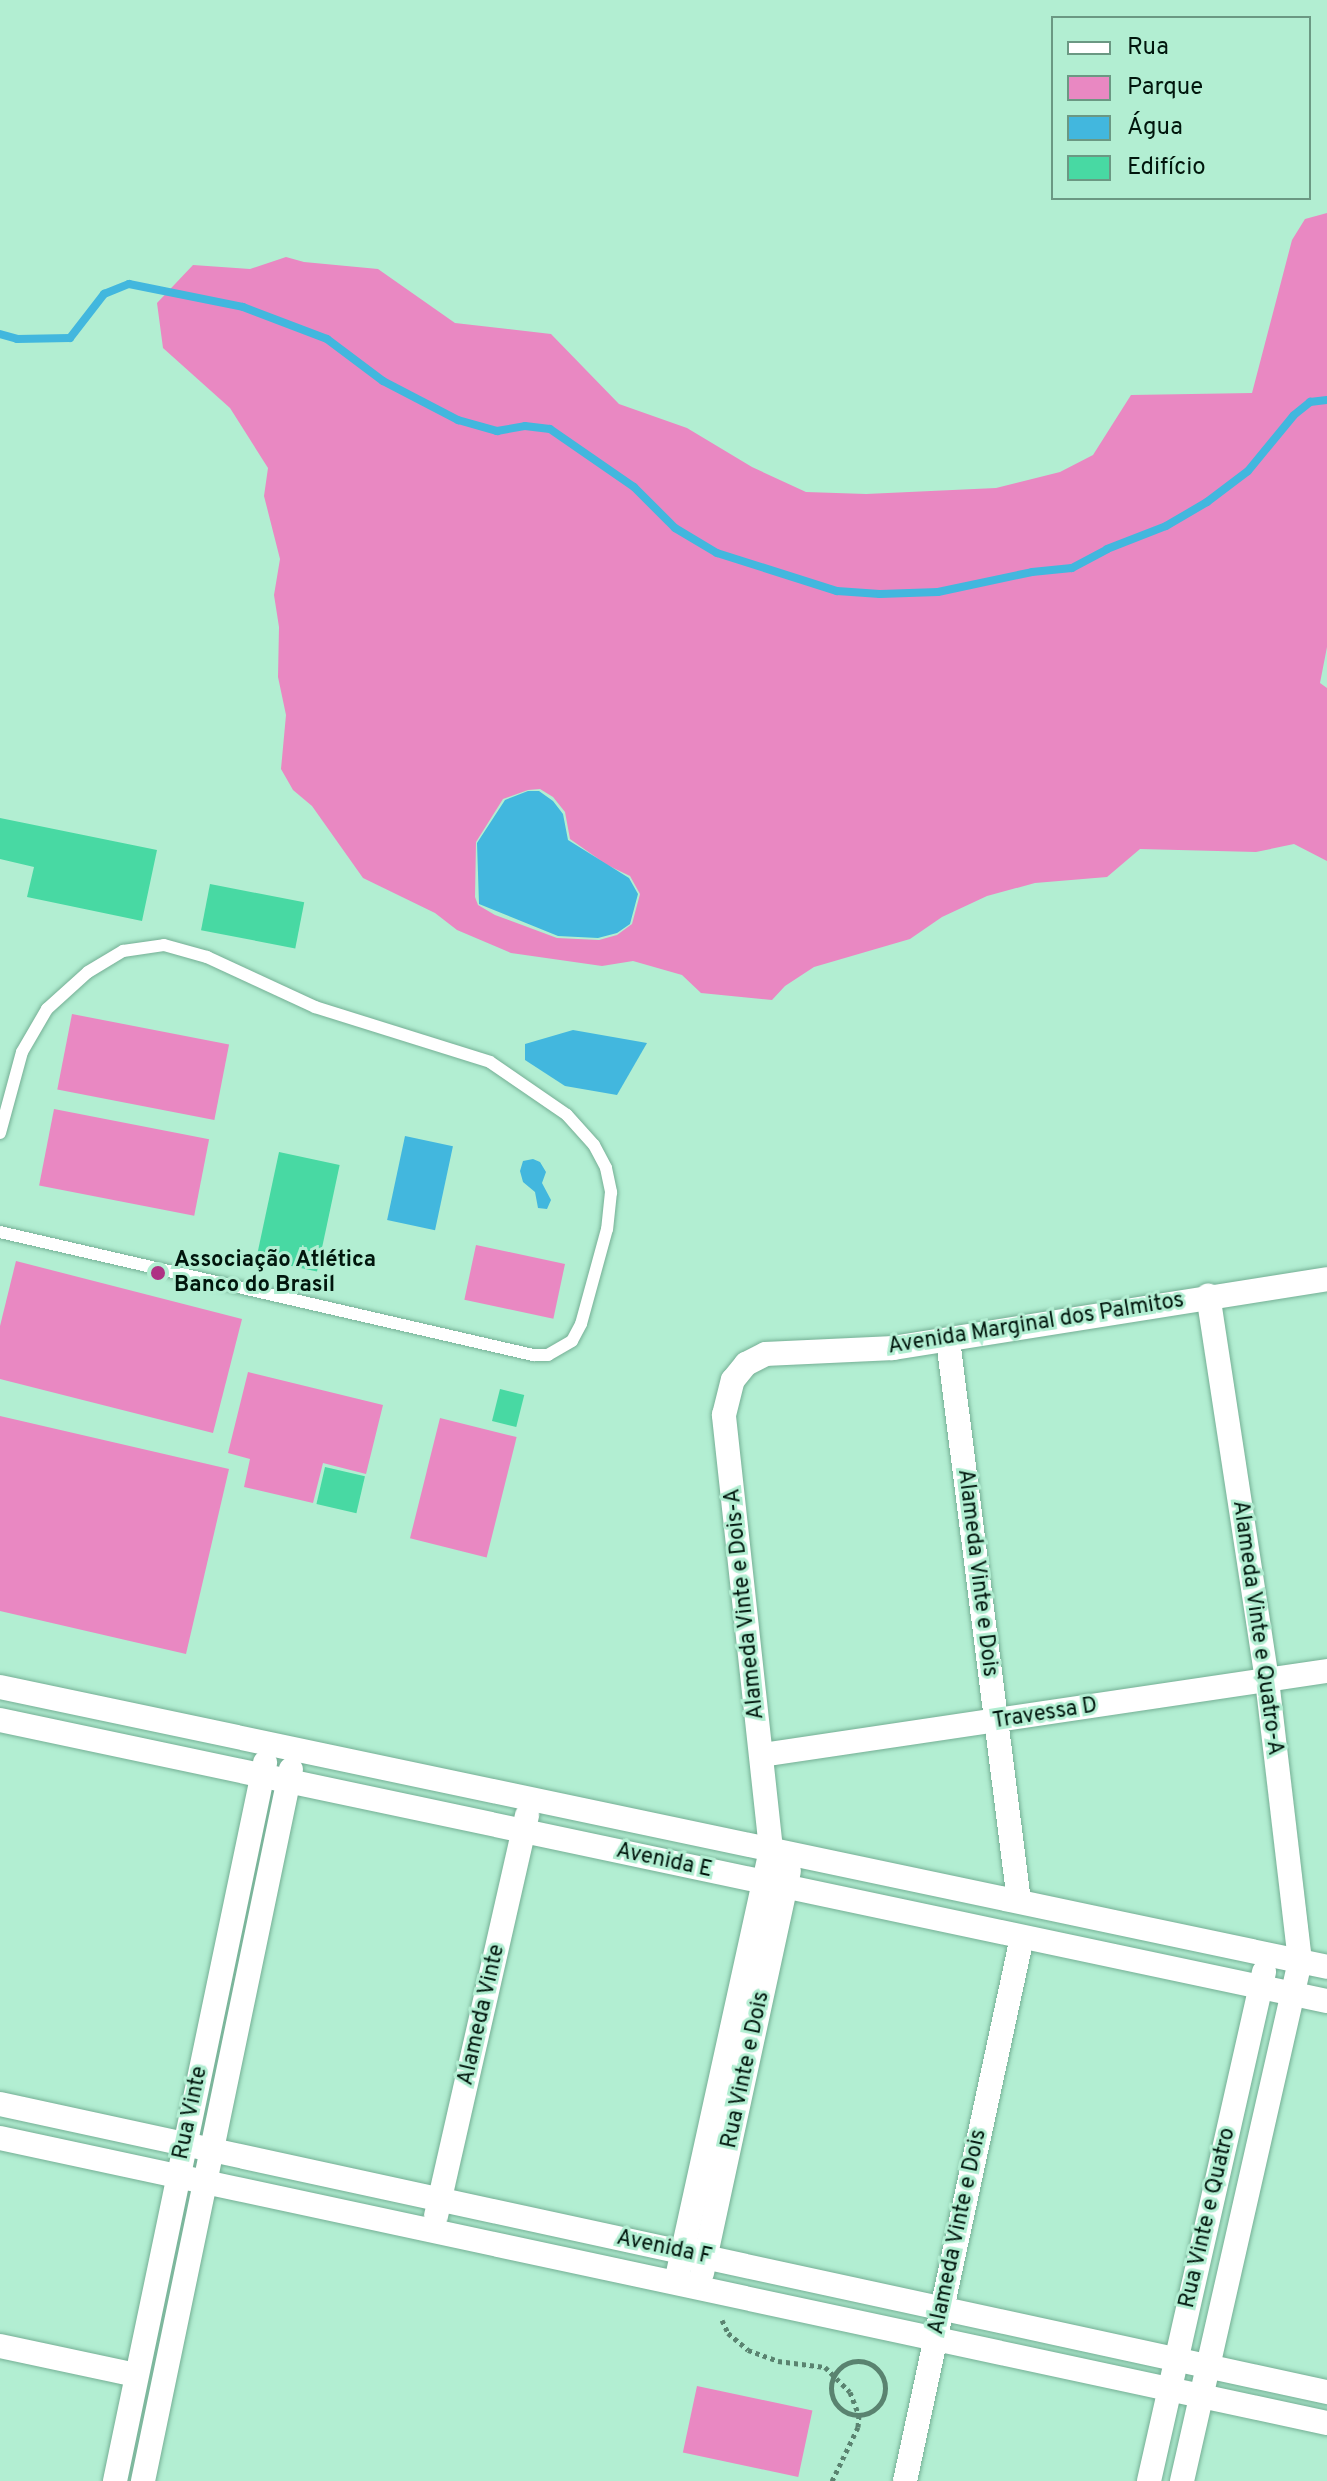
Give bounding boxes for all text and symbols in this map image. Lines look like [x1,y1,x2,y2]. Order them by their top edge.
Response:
legend [1051,16,1311,200]
text: Rua [1127,33,1169,63]
text: Parque [1127,73,1203,103]
text: Água [1127,113,1183,143]
text: Edifício [1127,153,1206,183]
place label: Associação Atlética Banco do Brasil [174,1247,377,1298]
marker: Associação Atlética Banco do Brasil [149,1264,167,1282]
street label: Avenida Marginal dos Palmitos [886,1288,1186,1360]
street label: Alameda Vinte e Dois [951,1467,1003,1679]
street label: Alameda Vinte e Dois-A [720,1487,770,1721]
street label: Alameda Vinte e Quatro-A [1226,1498,1288,1758]
street label: Travessa D [991,1693,1099,1735]
street label: Avenida E [614,1838,714,1884]
street label: Alameda Vinte [453,1941,511,2089]
street label: Rua Vinte e Dois [716,1989,776,2151]
street label: Rua Vinte [168,2064,214,2162]
street label: Rua Vinte e Quatro [1174,2125,1242,2311]
street label: Alameda Vinte e Dois [923,2127,993,2337]
street label: Avenida F [614,2225,714,2271]

